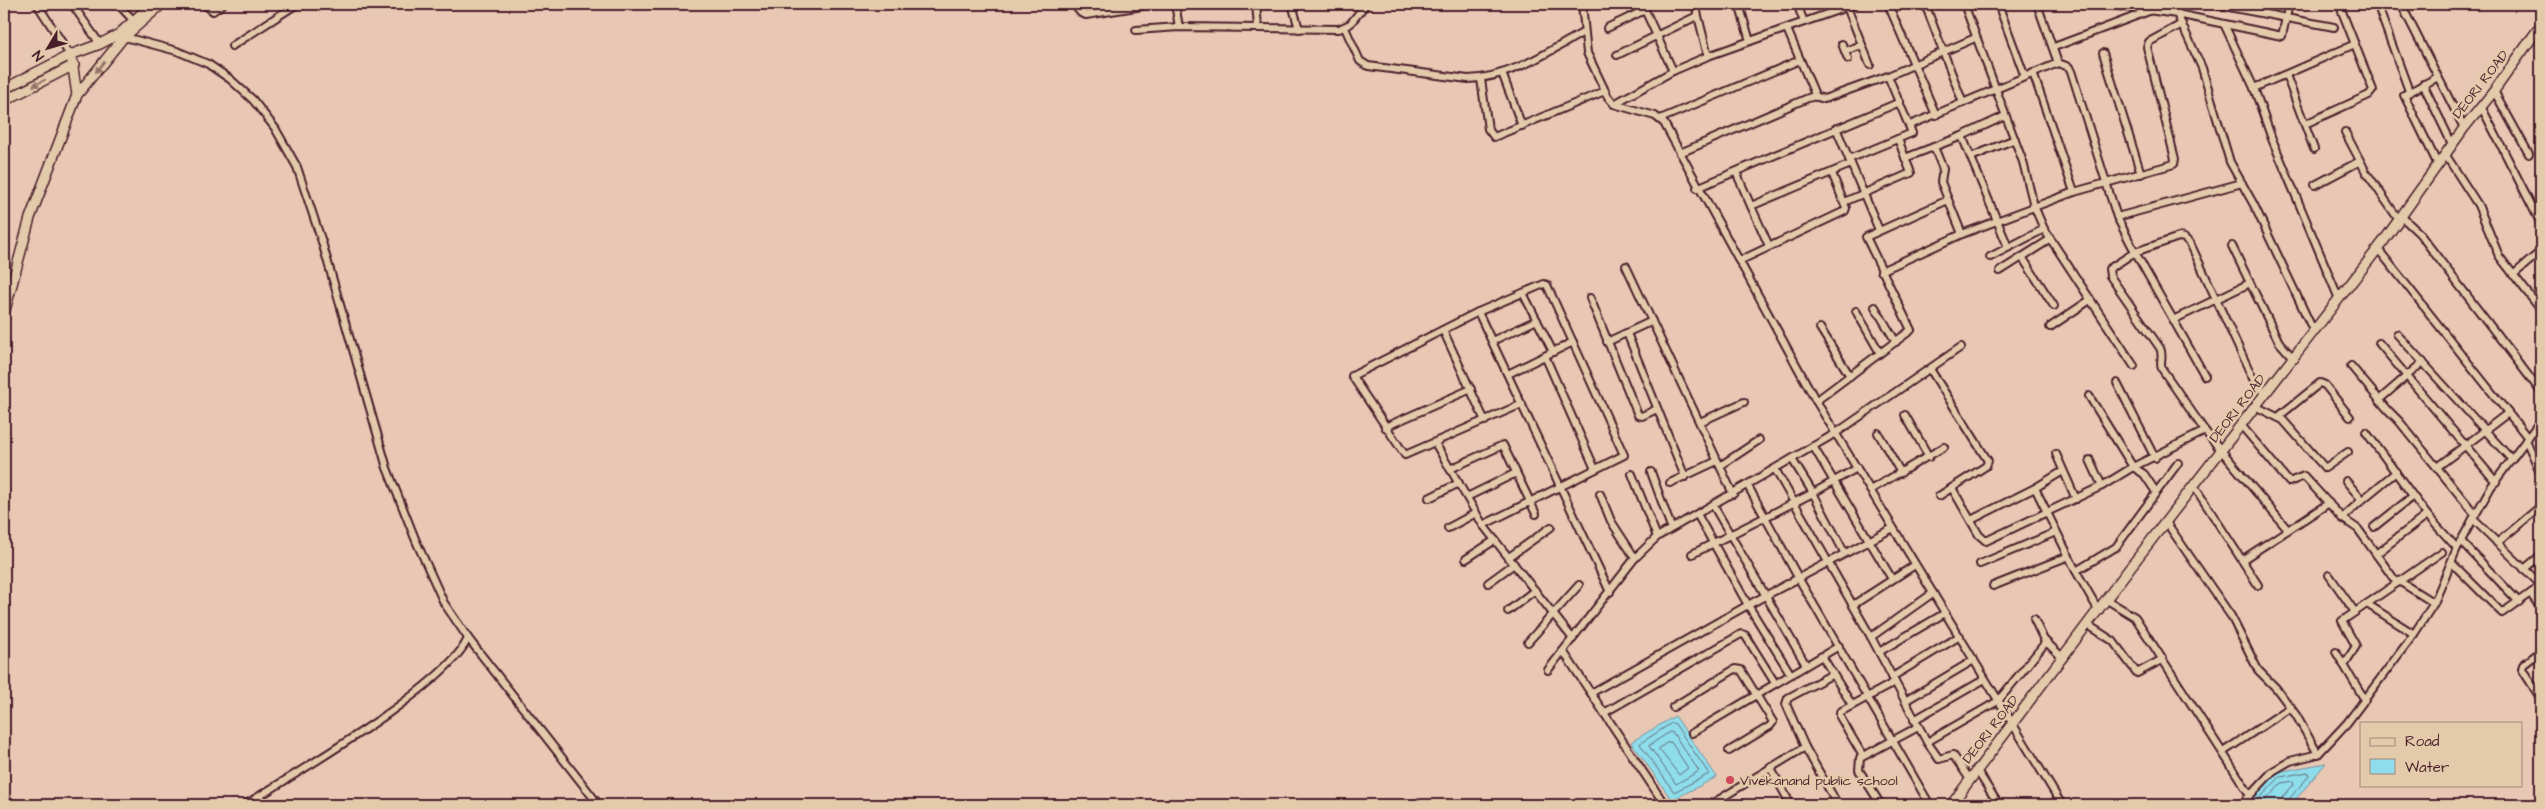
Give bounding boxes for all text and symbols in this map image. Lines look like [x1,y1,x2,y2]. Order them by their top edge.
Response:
north arrow [22,22,72,72]
text: N [28,46,49,65]
street label: DEORI ROAD [2448,46,2514,123]
one-way arrow [94,60,105,73]
one-way arrow [32,79,46,87]
street label: DEORI ROAD [2205,370,2271,447]
street label: DEORI ROAD [1958,691,2024,768]
legend [2360,722,2522,786]
text: Road [2405,731,2440,752]
text: Water [2405,757,2449,778]
place label: Vivekanand public school [1740,771,1898,791]
marker: Vivekanand public school [1724,774,1736,786]

